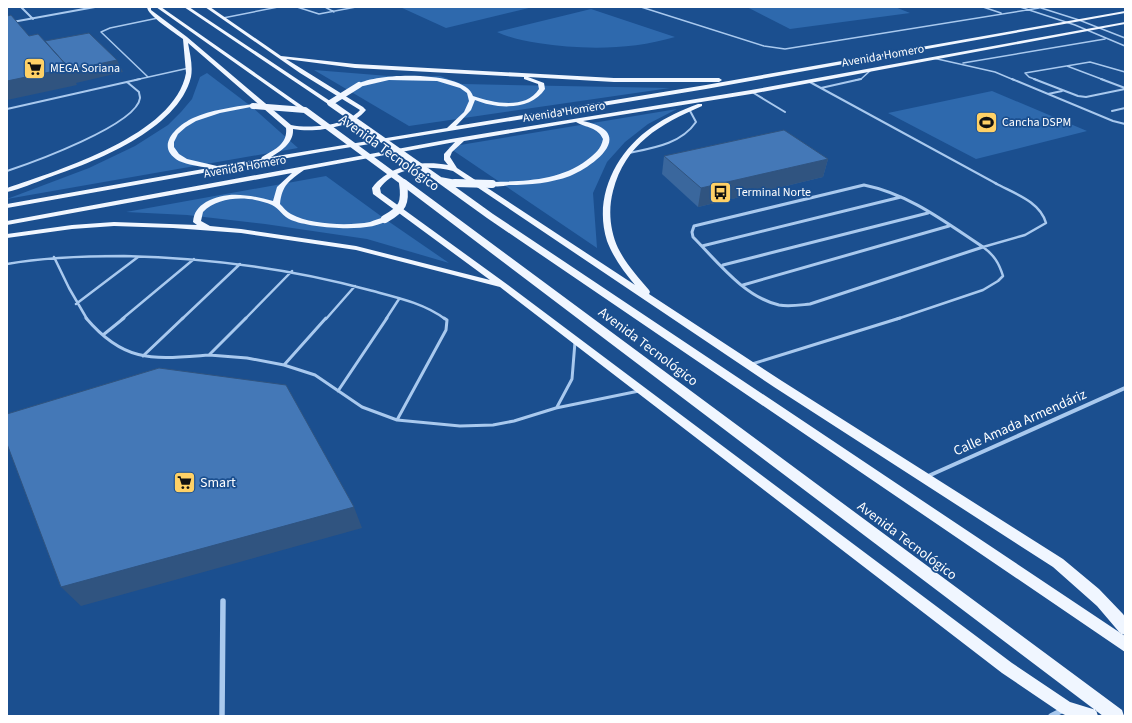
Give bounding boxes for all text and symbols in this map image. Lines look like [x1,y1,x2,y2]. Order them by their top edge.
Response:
street label: Avenida Homero [840,40,926,72]
supermarket icon: MEGA Soriana [22,55,48,81]
place label: MEGA Soriana [50,60,120,77]
street label: Avenida Homero [522,97,606,127]
sports icon: Cancha DSPM [973,109,999,135]
street label: Avenida Tecnológico [335,110,443,196]
place label: Cancha DSPM [1002,114,1071,131]
street label: Avenida Homero [202,151,288,183]
bus stop icon: Terminal Norte [708,179,734,205]
place label: Terminal Norte [736,184,811,201]
street label: Avenida Tecnológico [594,303,702,391]
street label: Calle Amada Armendáriz [950,385,1090,461]
supermarket icon: Smart [172,470,198,496]
place label: Smart [200,473,236,493]
street label: Avenida Tecnológico [853,497,961,585]

